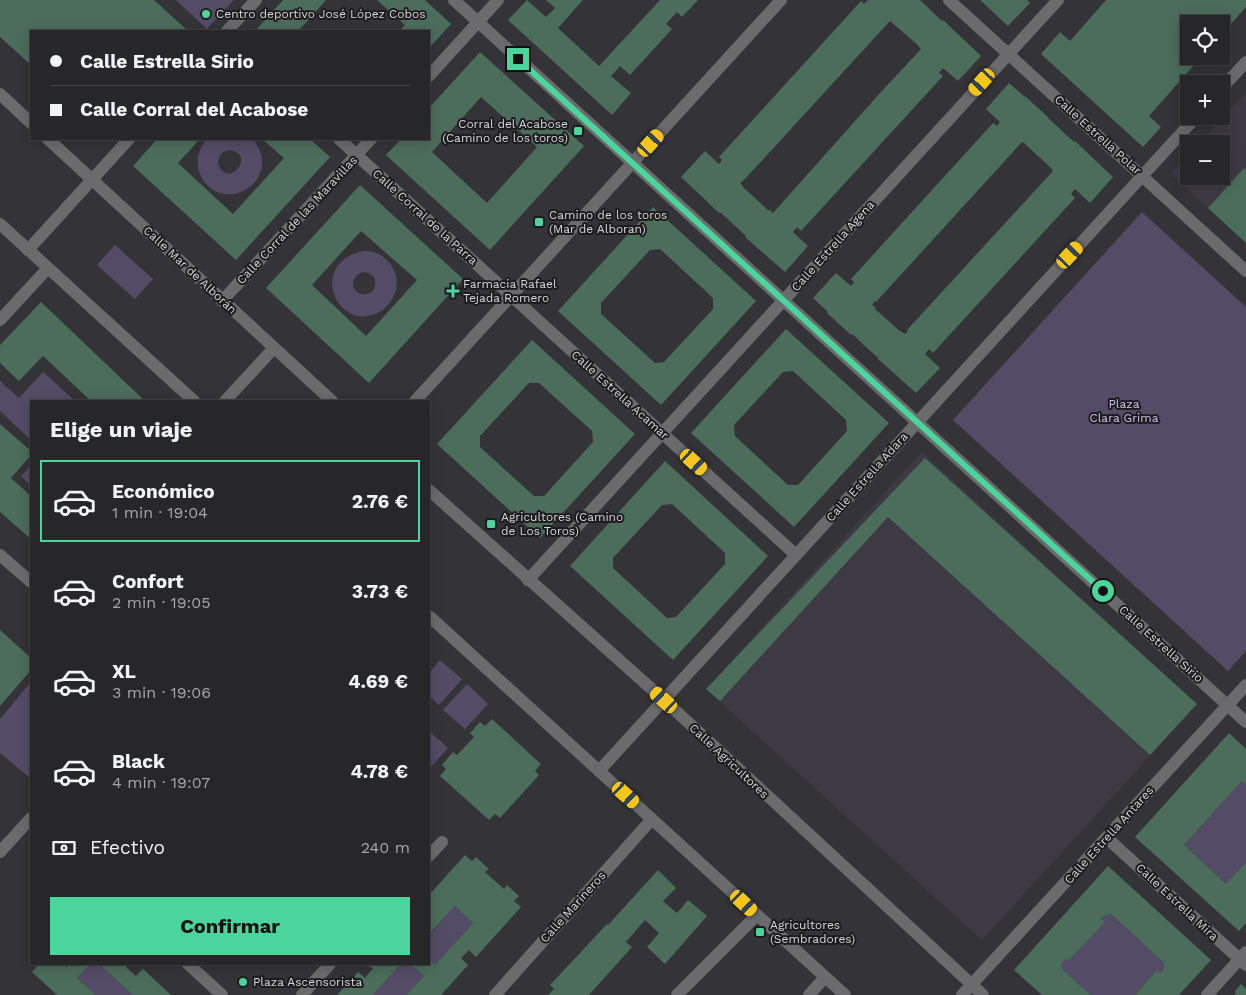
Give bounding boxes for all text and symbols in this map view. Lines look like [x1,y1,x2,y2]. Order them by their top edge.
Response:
place label: Centro deportivo José López Cobos [216,7,426,21]
marker: Centro deportivo José López Cobos [200,8,212,20]
map controls [1180,15,1230,185]
button: locate [1180,15,1230,65]
route end [507,48,529,70]
text: Calle Estrella Sirio [80,50,254,73]
car [966,66,997,98]
button: + [1180,75,1230,125]
street label: Calle Estrella Polar [1052,92,1144,178]
text: Calle Corral del Acabose [80,98,308,121]
place label: Corral del Acabose (Camino de los toros) [442,117,568,145]
marker: Corral del Acabose (Camino de los toros) [572,125,584,137]
car [635,127,666,159]
button: − [1180,135,1230,185]
street label: Calle Corral de las Maravillas [234,153,360,287]
street label: Calle Corral de la Parra [370,166,480,268]
street label: Calle Estrella Agena [789,198,877,294]
place label: Camino de los toros (Mar de Alboran) [549,208,667,236]
marker: Camino de los toros (Mar de Alboran) [533,216,545,228]
street label: Calle Mar de Alborán [140,223,240,317]
car [1054,239,1085,271]
place label: Farmacia Rafael Tejada Romero [463,277,557,305]
marker: Farmacia Rafael Tejada Romero [447,285,459,297]
street label: Calle Estrella Acamar [569,348,672,442]
park label: Plaza Clara Grima [1089,397,1159,425]
text: Elige un viaje [50,417,193,442]
street label: Calle Estrella Adara [823,429,911,524]
car [677,446,710,478]
icon: car [52,479,97,524]
text: Económico [112,480,215,503]
text: 2.76 € [352,490,408,513]
text: 1 min · 19:04 [112,503,208,522]
place label: Agricultores (Camino de Los Toros) [501,510,623,538]
marker: Agricultores (Camino de Los Toros) [485,518,497,530]
icon: car [52,569,97,614]
text: Confort [112,570,183,593]
text: 3.73 € [352,580,408,603]
route start [1092,580,1114,602]
text: 2 min · 19:05 [112,593,211,612]
street label: Calle Estrella Sirio [1116,603,1206,685]
icon: car [52,659,97,704]
text: XL [112,660,136,683]
text: 4.69 € [348,670,408,693]
text: 3 min · 19:06 [112,683,211,702]
car [647,684,680,716]
street label: Calle Agricultores [687,721,771,801]
icon: car [52,749,97,794]
text: Black [112,750,165,773]
text: 4.78 € [351,760,408,783]
text: 4 min · 19:07 [112,773,210,792]
car [609,779,642,811]
street label: Calle Estrella Antares [1061,783,1157,887]
icon: cash [50,834,78,862]
text: Efectivo [90,836,165,859]
text: 240 m [361,838,410,857]
street label: Calle Estrella Mira [1133,860,1221,944]
street label: Calle Marineros [537,868,609,946]
car [727,887,760,919]
button: Confirmar [50,897,410,955]
place label: Agricultores (Sembradores) [770,918,855,946]
marker: Agricultores (Sembradores) [754,926,766,938]
place label: Plaza Ascensorista [253,975,363,989]
marker: Plaza Ascensorista [237,976,249,988]

